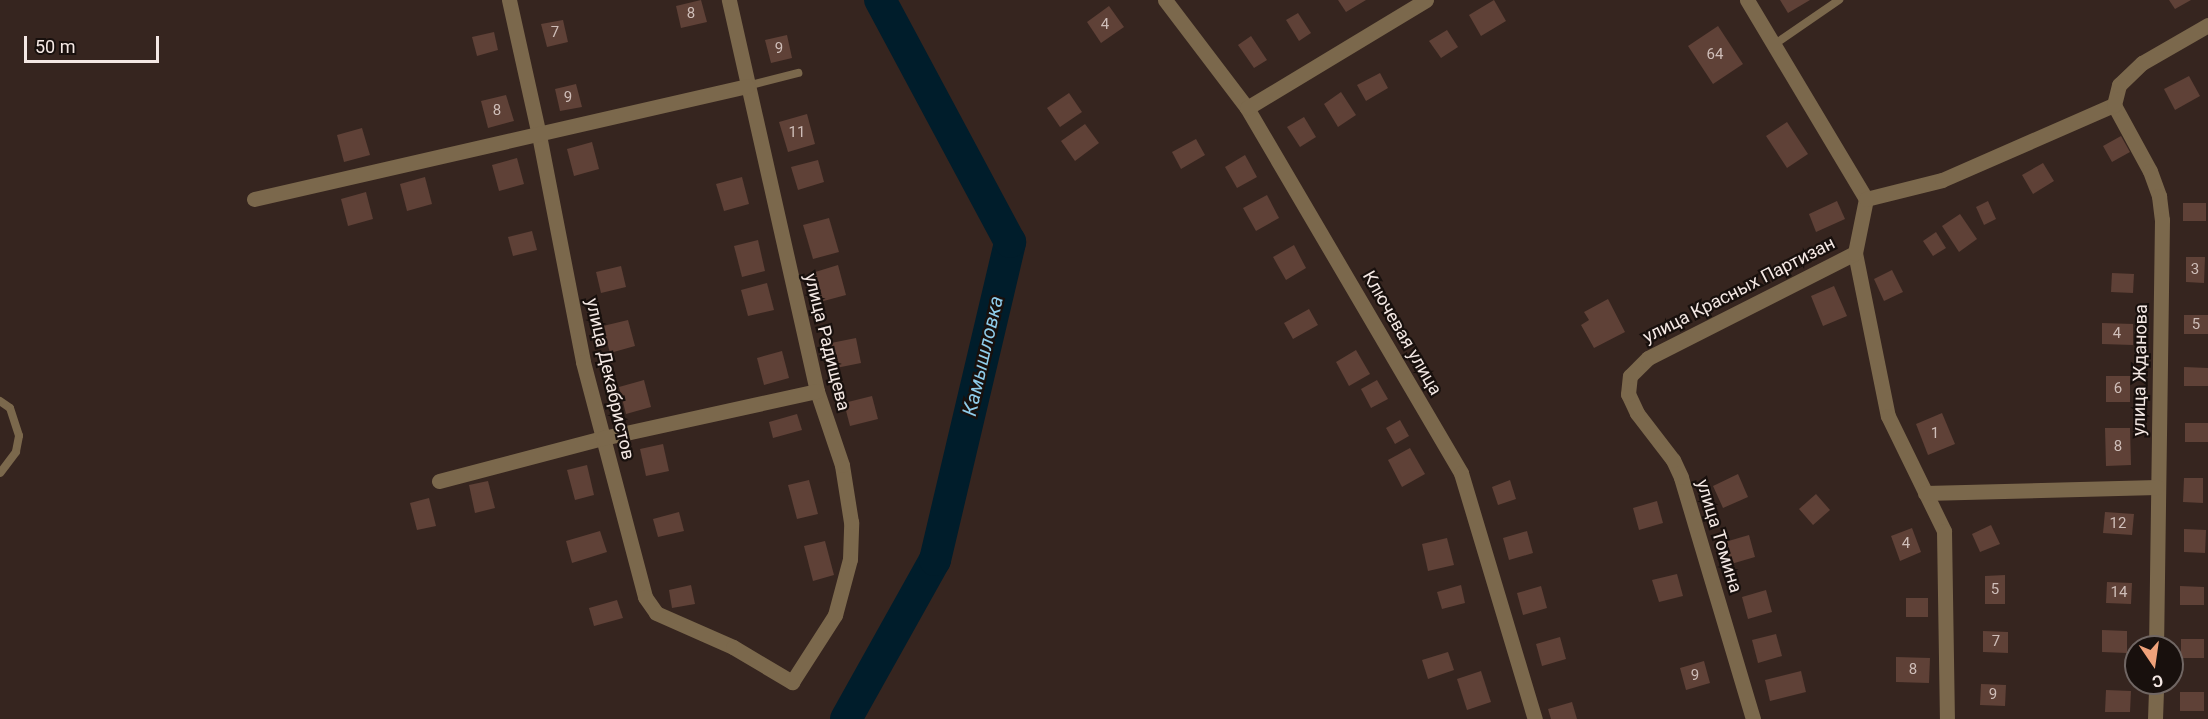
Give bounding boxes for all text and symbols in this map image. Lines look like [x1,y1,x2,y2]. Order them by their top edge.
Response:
house number: 8 [687,5,695,23]
house number: 4 [1101,16,1109,34]
scale bar [27,24,162,62]
house number: 7 [551,24,559,42]
text: 50 m [35,36,75,57]
house number: 9 [775,40,783,58]
house number: 64 [1707,46,1723,64]
house number: 9 [564,89,572,107]
house number: 8 [493,102,501,120]
house number: 11 [789,124,805,142]
street label: улица Красных Партизан [1639,232,1839,348]
house number: 3 [2191,261,2199,279]
street label: Ключевая улица [1358,267,1446,399]
street label: улица Радищева [799,271,855,413]
water label: Камышловка [958,294,1008,418]
street label: улица Декабристов [581,296,639,462]
street label: улица Жданова [2128,304,2152,436]
house number: 5 [2192,316,2200,334]
house number: 4 [2113,325,2121,343]
house number: 6 [2114,380,2122,398]
house number: 1 [1931,425,1939,443]
house number: 8 [2114,438,2122,456]
street label: улица Томина [1691,476,1747,596]
house number: 12 [2110,515,2126,533]
house number: 4 [1902,535,1910,553]
house number: 5 [1991,581,1999,599]
house number: 14 [2111,584,2127,602]
house number: 7 [1992,633,2000,651]
north arrow [2124,635,2184,695]
house number: 8 [1909,661,1917,679]
house number: 9 [1691,667,1699,685]
text: С [2150,671,2165,692]
house number: 9 [1989,686,1997,704]

